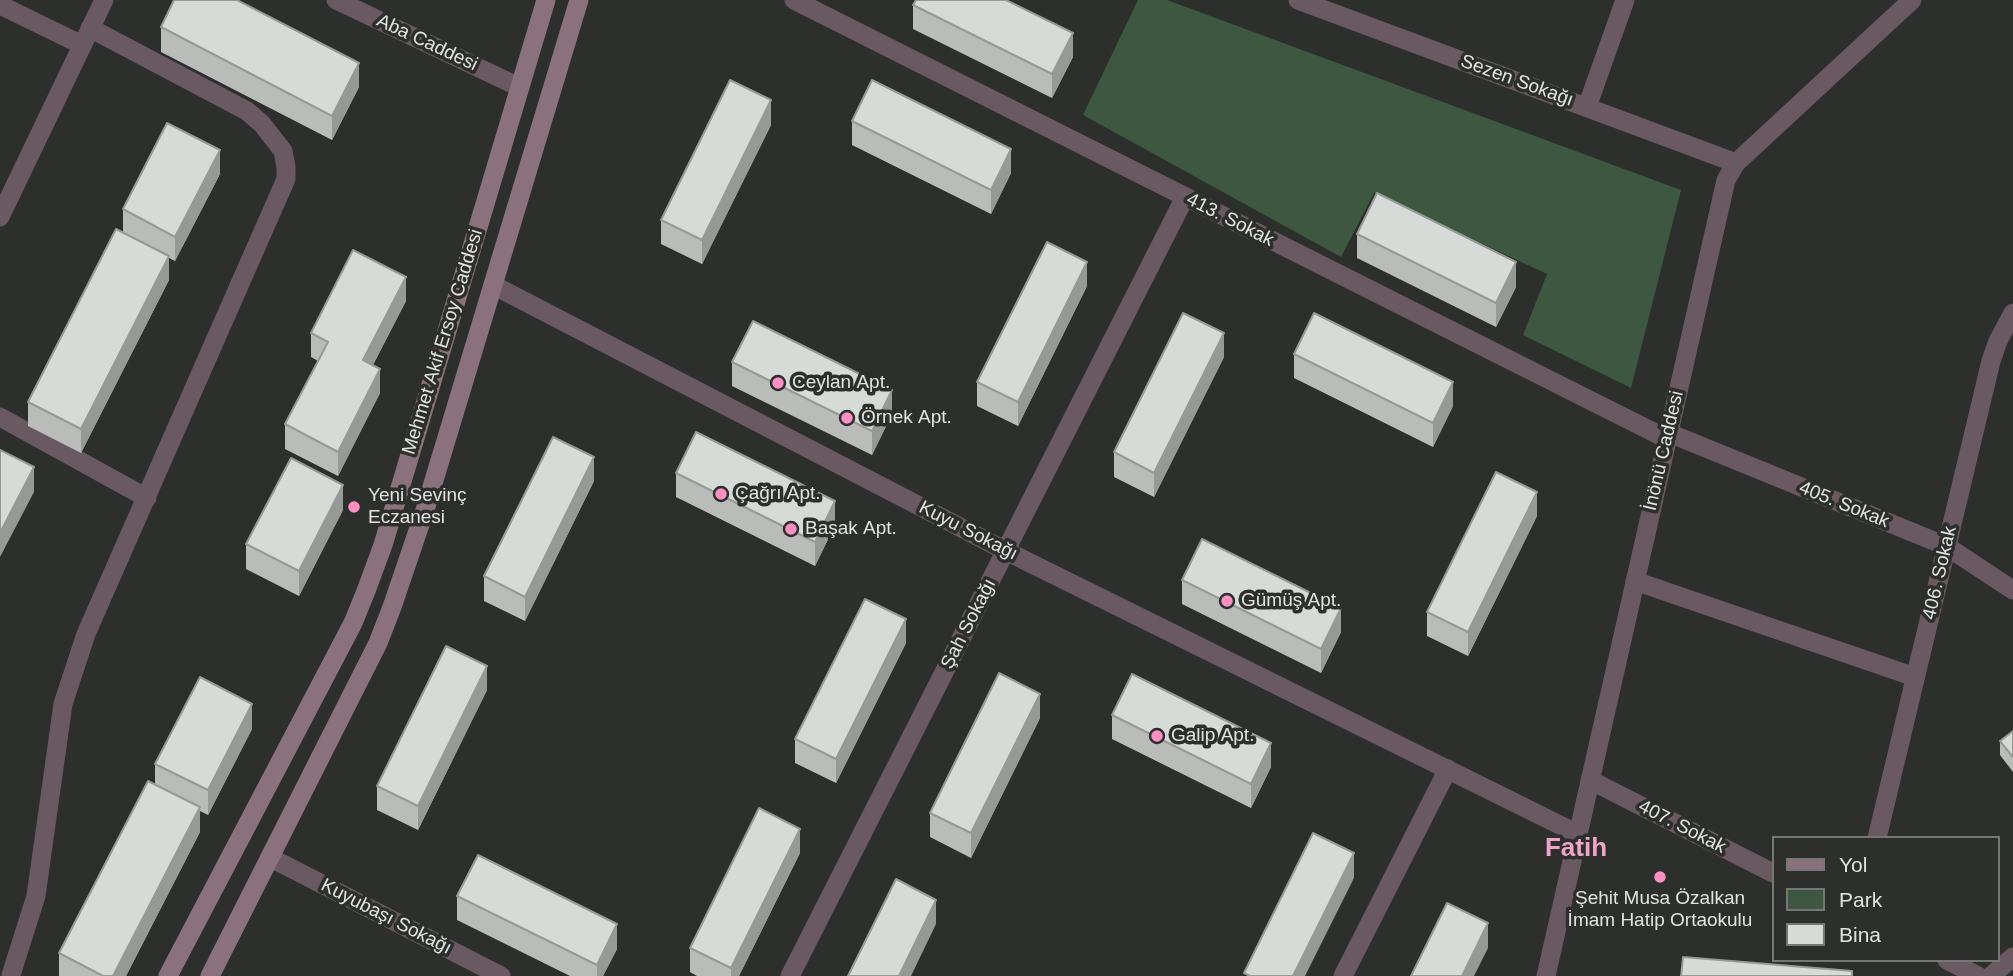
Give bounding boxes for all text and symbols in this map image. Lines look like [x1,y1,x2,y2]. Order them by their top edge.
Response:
street label: Aba Caddesi [373,10,481,76]
street label: Sezen Sokağı [1458,50,1576,112]
street label: 413. Sokak [1182,188,1278,252]
street label: Mehmet Akif Ersoy Caddesi [398,227,488,457]
place label: Ceylan Apt. [792,372,890,394]
marker: Ceylan Apt. [770,375,786,391]
street label: İnönü Caddesi [1639,389,1689,513]
place label: Örnek Apt. [861,407,952,429]
marker: Örnek Apt. [839,410,855,426]
street label: 405. Sokak [1796,477,1892,533]
place label: Çağrı Apt. [735,483,821,505]
place label: Yeni Sevinç Eczanesi [368,485,467,529]
marker: Çağrı Apt. [713,486,729,502]
street label: Kuyu Sokağı [915,496,1021,566]
marker: Yeni Sevinç Eczanesi [346,499,362,515]
place label: Başak Apt. [805,518,897,540]
marker: Başak Apt. [783,521,799,537]
street label: 406. Sokak [1918,524,1962,622]
street label: Şah Sokağı [937,575,1001,673]
place label: Gümüş Apt. [1241,590,1341,612]
marker: Gümüş Apt. [1219,593,1235,609]
place label: Galip Apt. [1171,725,1254,747]
marker: Galip Apt. [1149,728,1165,744]
street label: 407. Sokak [1634,795,1730,859]
district label: Fatih [1545,833,1607,865]
legend [1772,836,1999,962]
text: Yol [1839,853,1867,876]
marker: Şehit Musa Özalkan İmam Hatip Ortaokulu [1652,869,1668,885]
street label: Kuyubaşı Sokağı [317,874,455,960]
place label: Şehit Musa Özalkan İmam Hatip Ortaokulu [1568,888,1752,932]
text: Park [1839,888,1882,911]
text: Bina [1839,923,1881,946]

